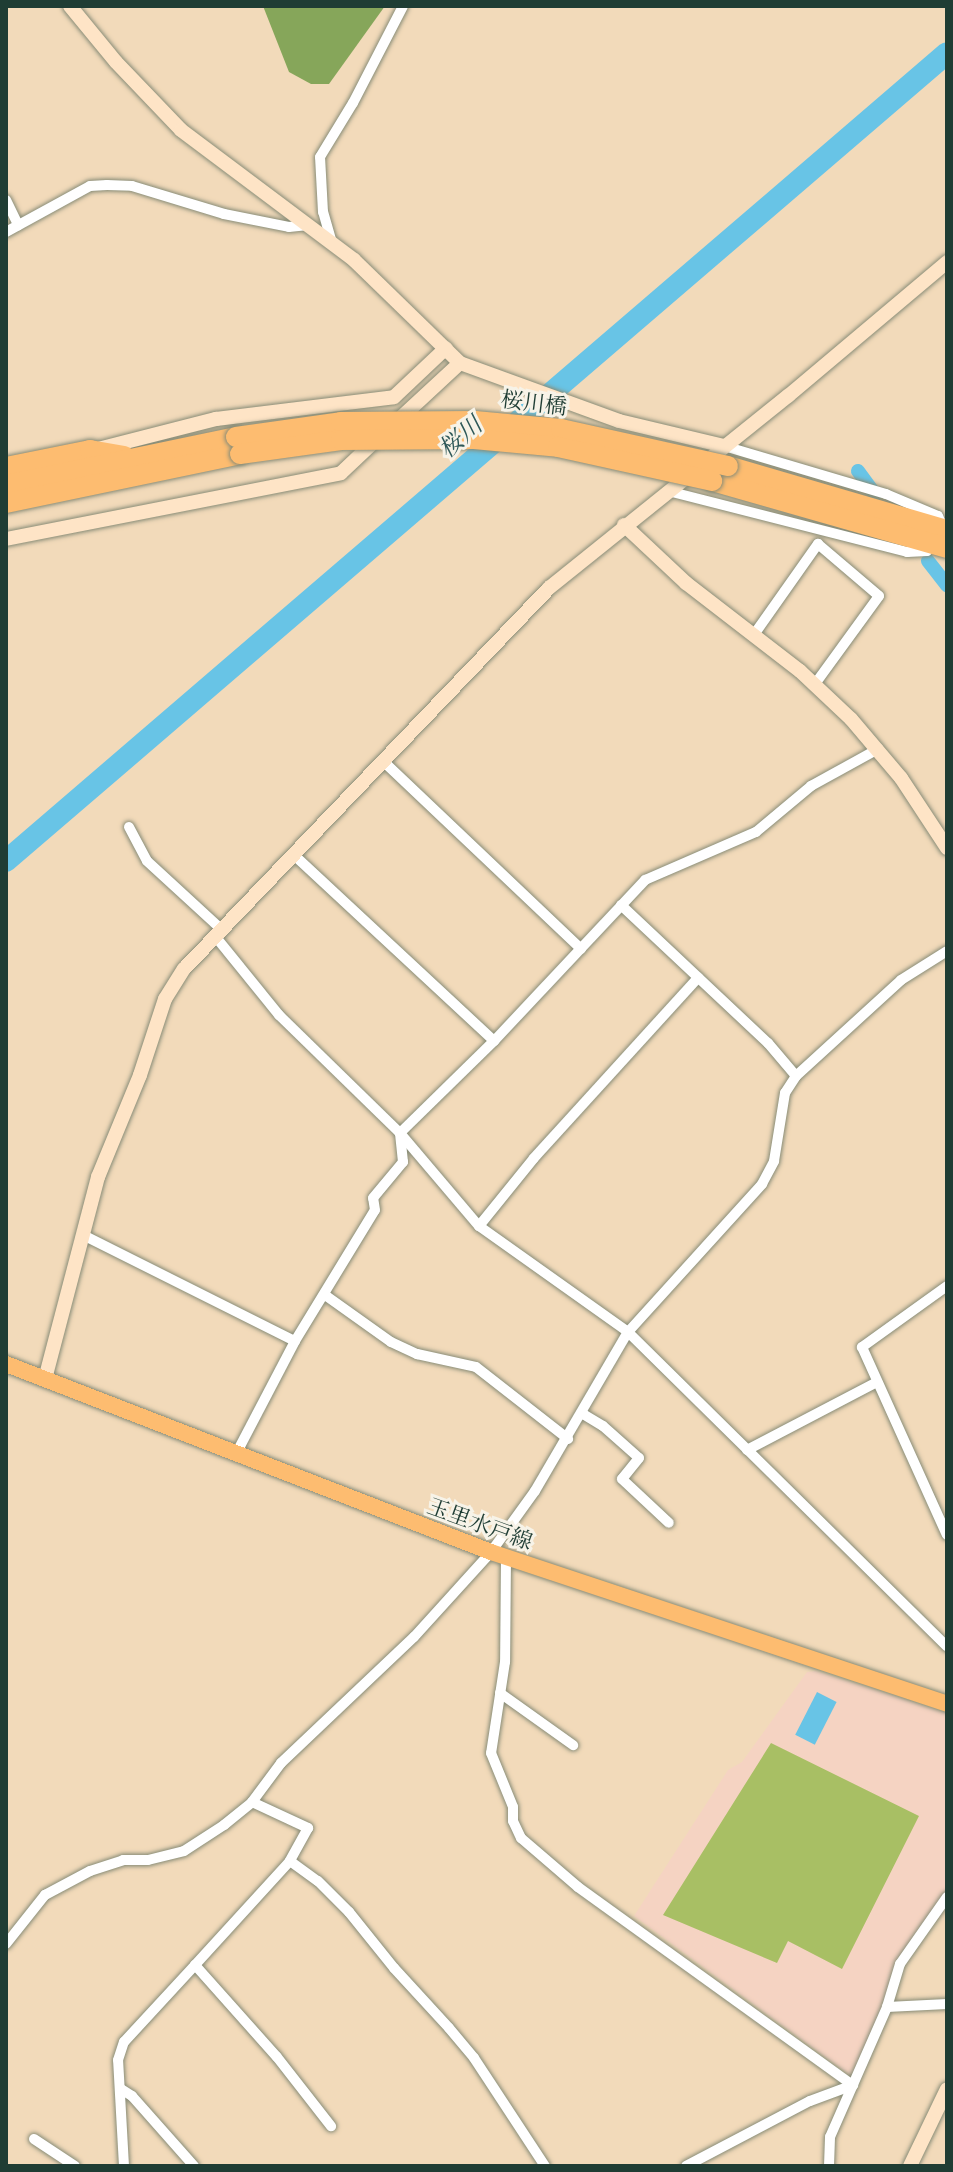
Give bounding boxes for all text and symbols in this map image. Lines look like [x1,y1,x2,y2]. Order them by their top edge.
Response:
street label: 桜川橋 [500,386,568,420]
water label: 桜川 [432,410,488,464]
street label: 玉里水戸線 [424,1493,536,1555]

